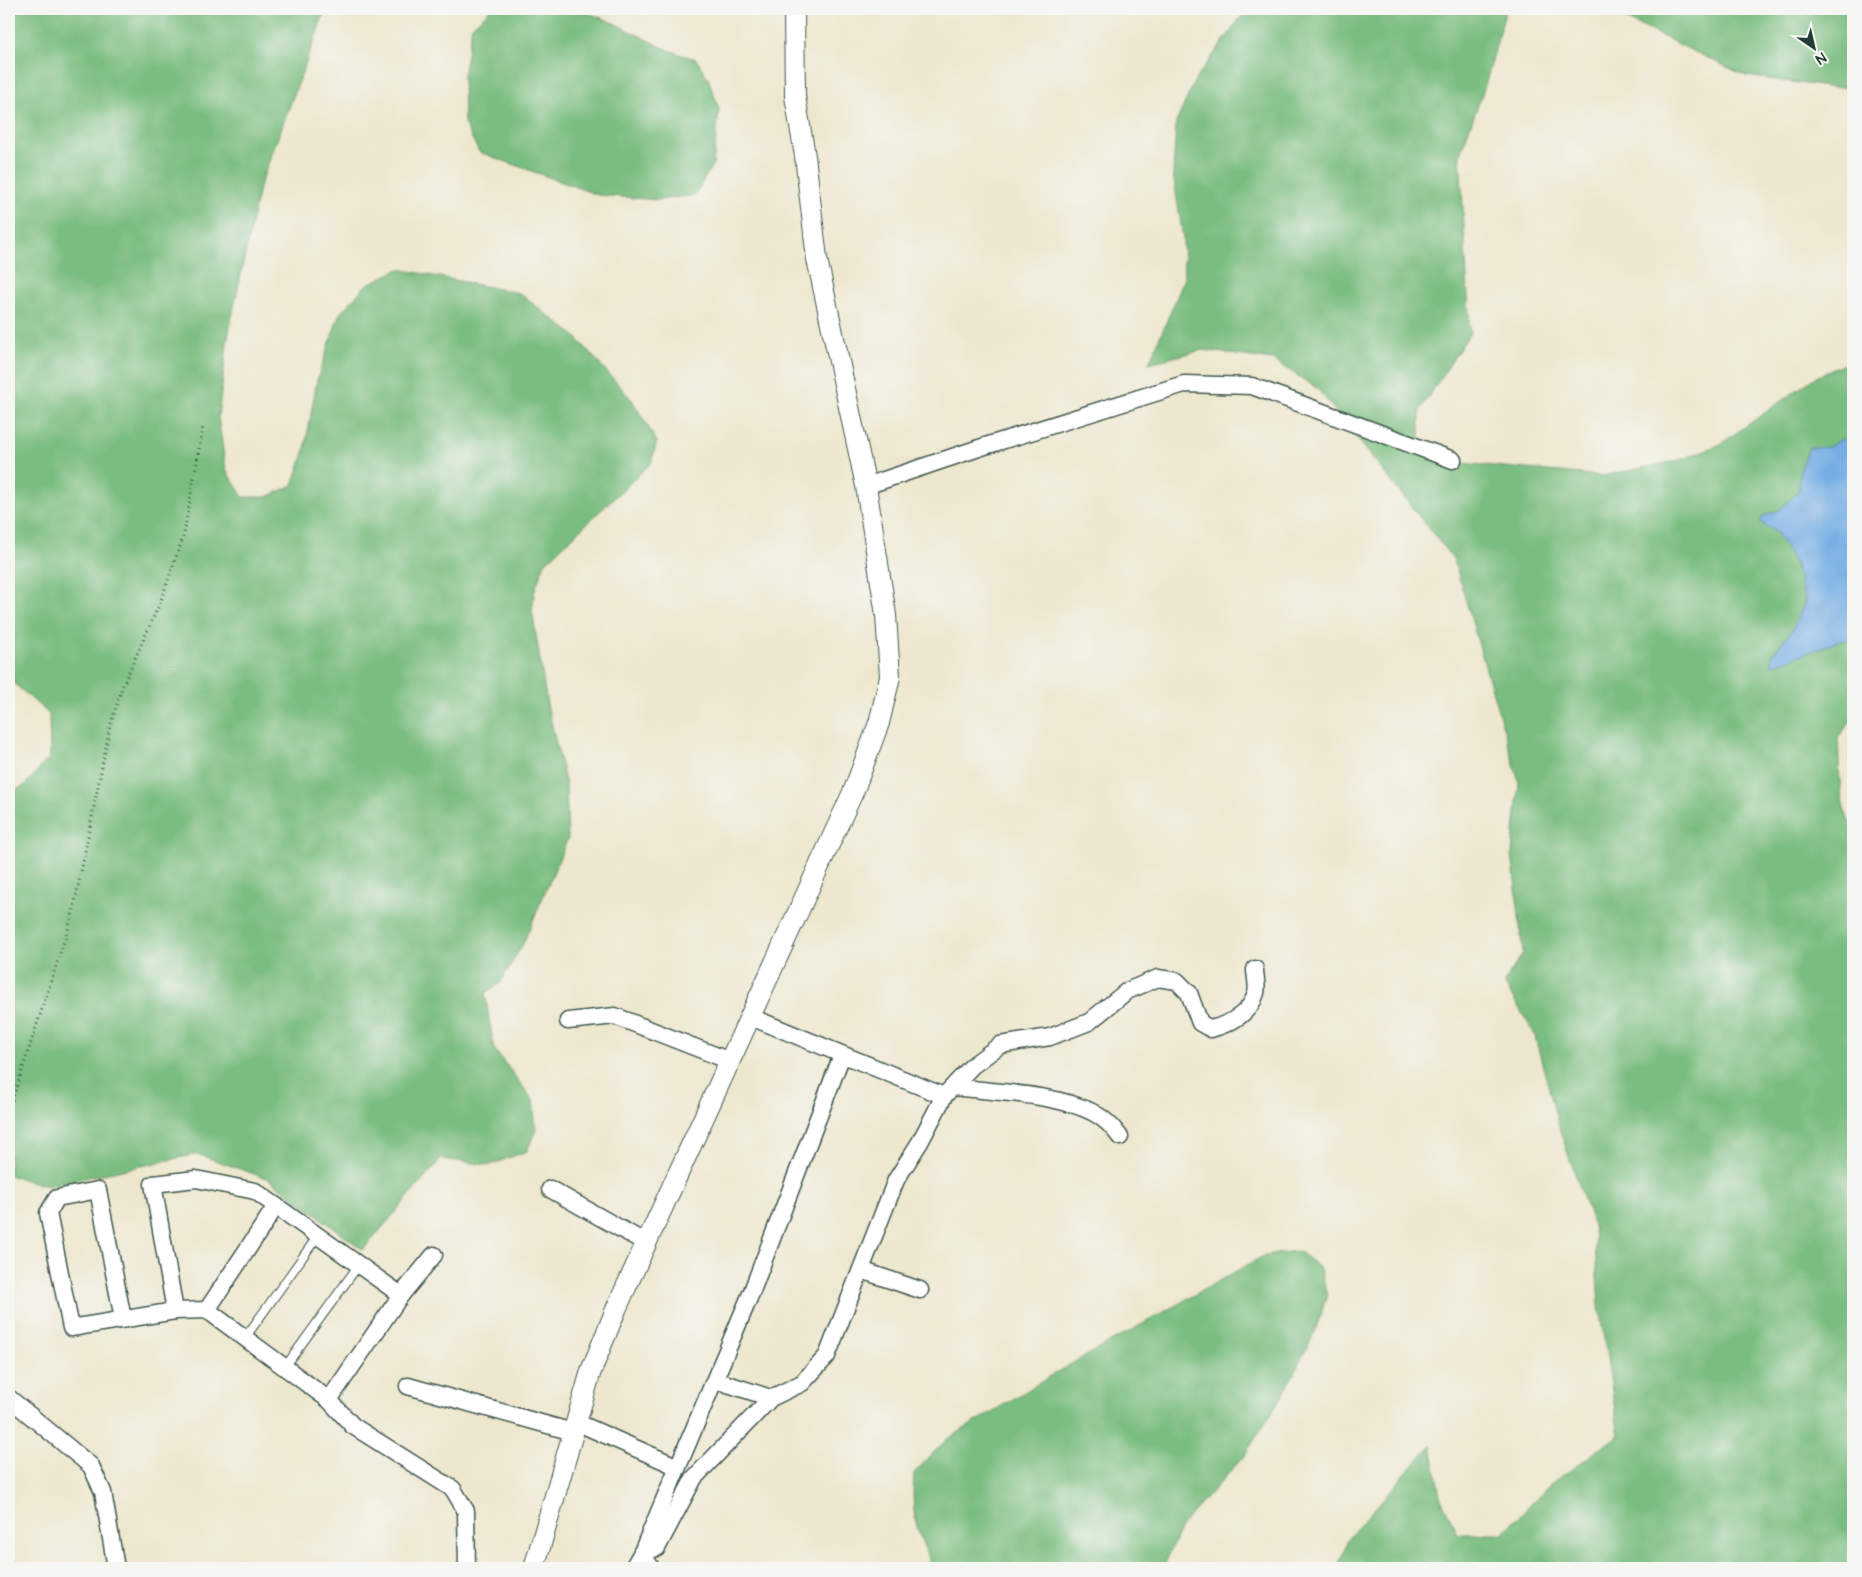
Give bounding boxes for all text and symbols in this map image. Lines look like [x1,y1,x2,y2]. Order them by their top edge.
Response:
north arrow [1790,22,1840,72]
text: N [1811,47,1830,69]

